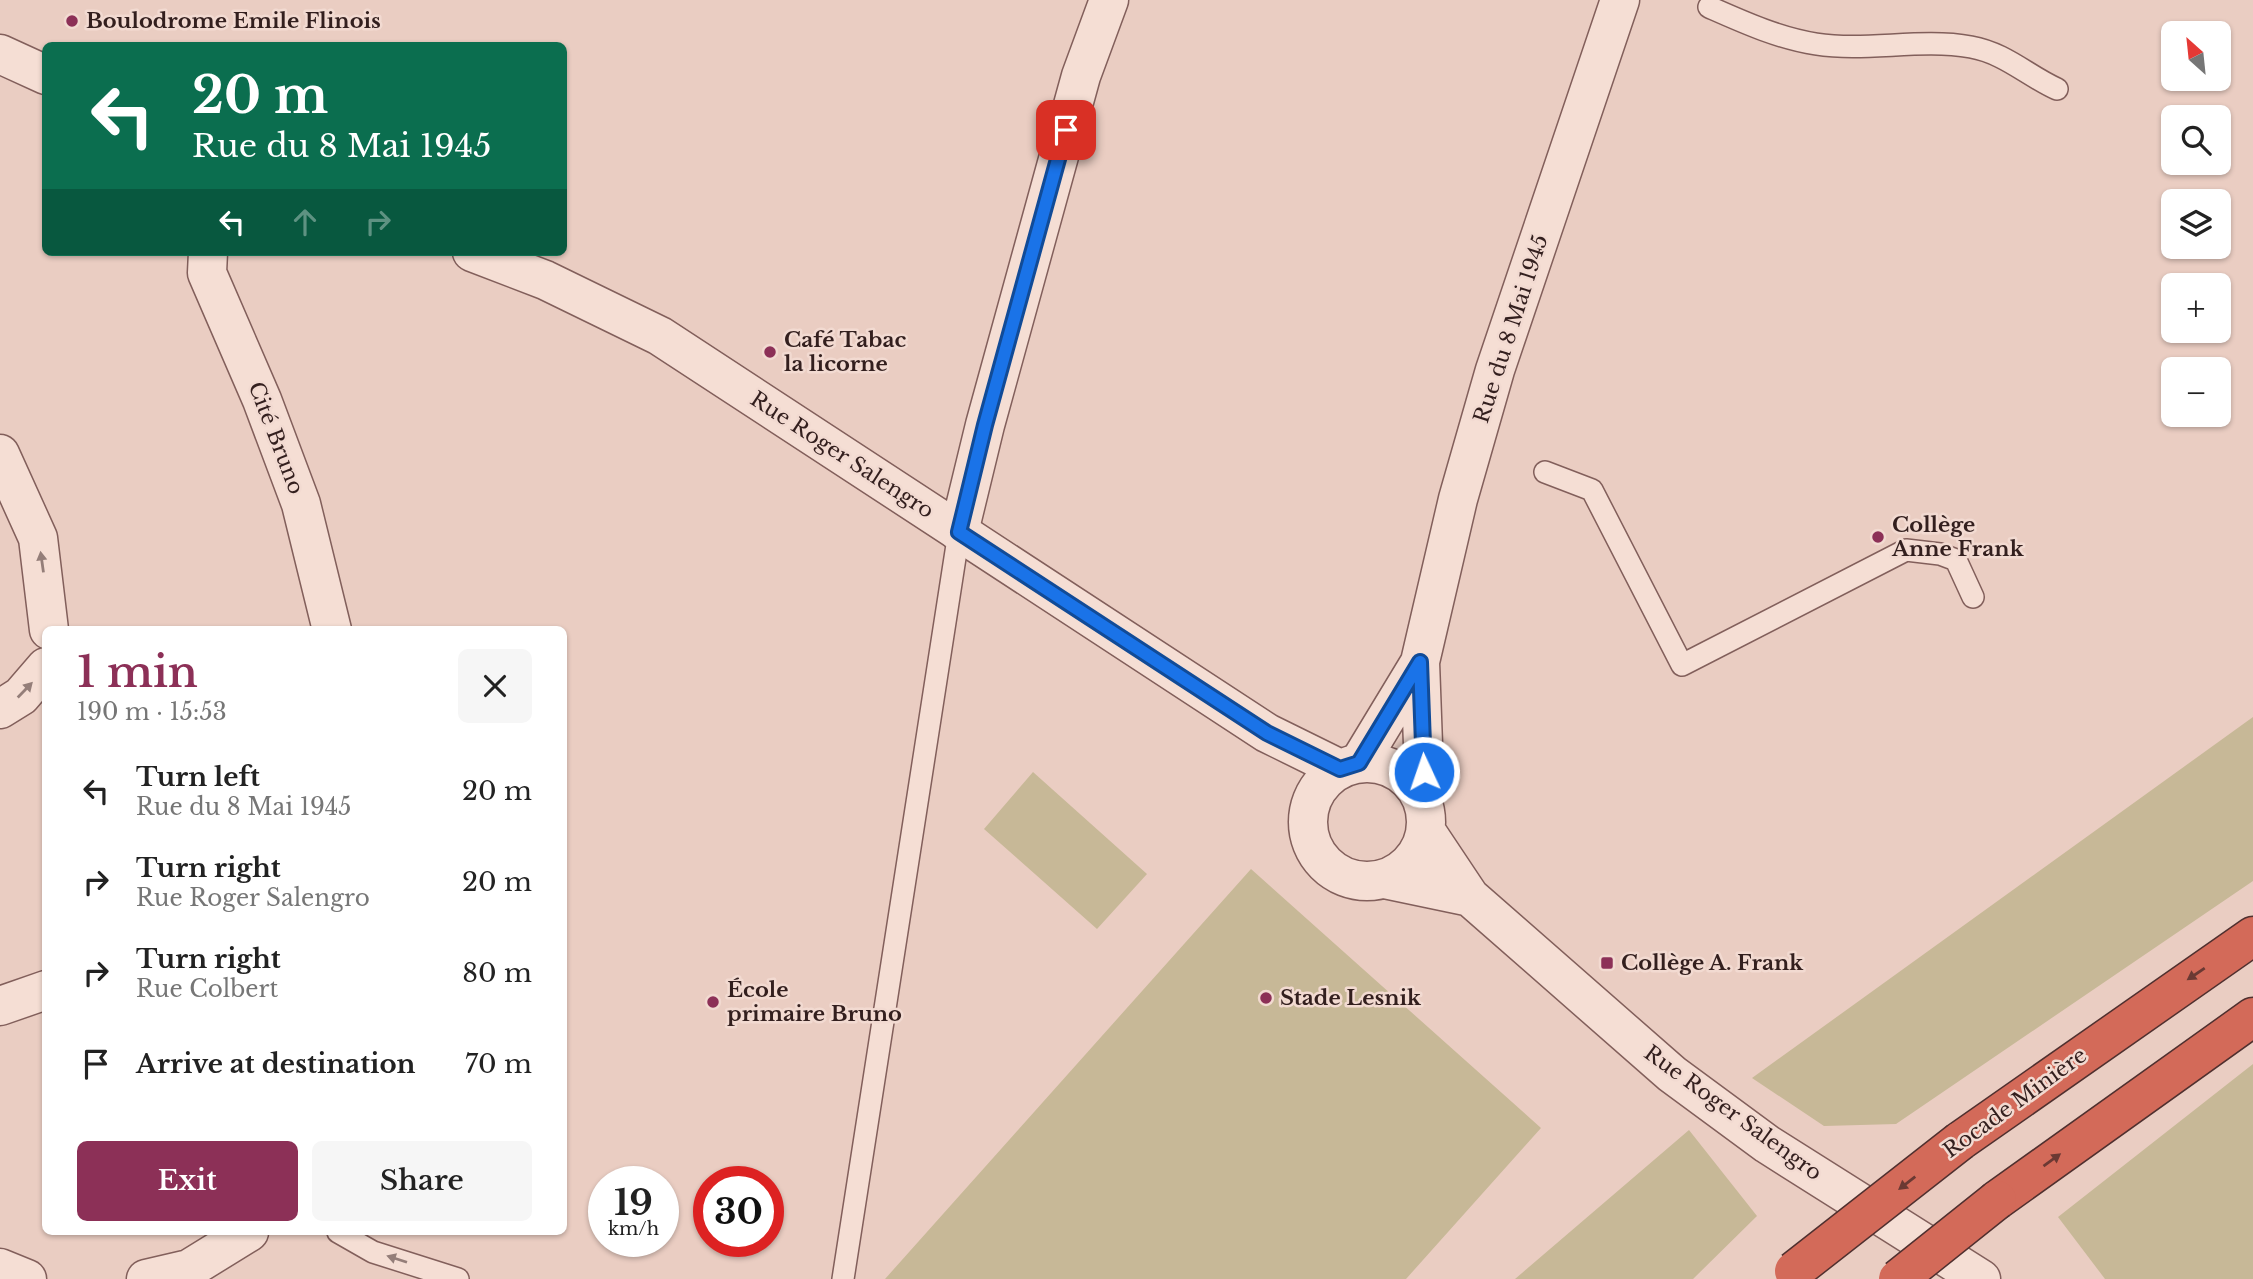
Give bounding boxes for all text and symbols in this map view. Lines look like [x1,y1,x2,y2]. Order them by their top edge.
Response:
place label: Boulodrome Emile Flinois [86,8,381,34]
marker: Boulodrome Emile Flinois [64,13,80,29]
north arrow [2161,21,2231,91]
map controls [2161,21,2231,427]
text: 20 m [192,65,328,126]
icon: left [77,70,168,161]
pin [1036,100,1096,160]
button: search [2161,105,2231,175]
icon: arrive [1047,111,1085,149]
text: Rue du 8 Mai 1945 [192,126,491,166]
button: layers [2161,189,2231,259]
icon: left [213,203,251,241]
icon: ahead [286,203,324,241]
icon: right [359,203,397,241]
street label: Rue du 8 Mai 1945 [1468,232,1554,426]
button: + [2161,273,2231,343]
place label: Café Tabac la licorne [784,327,907,377]
marker: Café Tabac la licorne [762,344,778,360]
button: − [2161,357,2231,427]
street label: Cité Bruno [243,378,309,498]
street label: Rue Roger Salengro [745,386,939,524]
place label: Collège Anne Frank [1891,512,2025,562]
marker: Collège Anne Frank [1870,529,1886,545]
one-way arrow [36,551,47,573]
text: 1 min [77,646,198,698]
button: close [458,649,532,723]
one-way arrow [16,682,32,699]
text: 190 m · 15:53 [77,698,227,726]
position arrow [1387,735,1461,809]
text: Turn left [136,761,260,793]
icon: left [77,772,115,810]
text: 20 m [462,775,532,807]
text: Rue du 8 Mai 1945 [136,793,351,821]
text: Turn right [136,852,281,884]
icon: right [77,863,115,901]
text: 20 m [462,866,532,898]
text: Rue Roger Salengro [136,884,370,912]
text: Turn right [136,943,281,975]
place label: Collège A. Frank [1621,950,1804,976]
icon: right [77,954,115,992]
marker: Collège A. Frank [1599,955,1615,971]
text: 80 m [462,957,532,989]
one-way arrow [2187,967,2206,980]
text: Rue Colbert [136,975,278,1003]
place label: École primaire Bruno [727,977,902,1027]
place label: Stade Lesnik [1280,985,1422,1011]
marker: Stade Lesnik [1258,990,1274,1006]
marker: École primaire Bruno [705,994,721,1010]
street label: Rue Roger Salengro [1639,1040,1827,1186]
street label: Rocade Minière [1938,1042,2092,1164]
icon: arrive [77,1045,115,1083]
text: Arrive at destination [136,1048,416,1080]
text: 70 m [465,1048,532,1080]
button: Exit [77,1141,298,1221]
button: Share [312,1141,532,1221]
one-way arrow [2043,1153,2061,1167]
speed limit sign: 30 [693,1166,784,1257]
one-way arrow [1898,1175,1916,1190]
text: 19 [614,1181,653,1224]
text: km/h [608,1218,659,1240]
one-way arrow [386,1254,407,1264]

